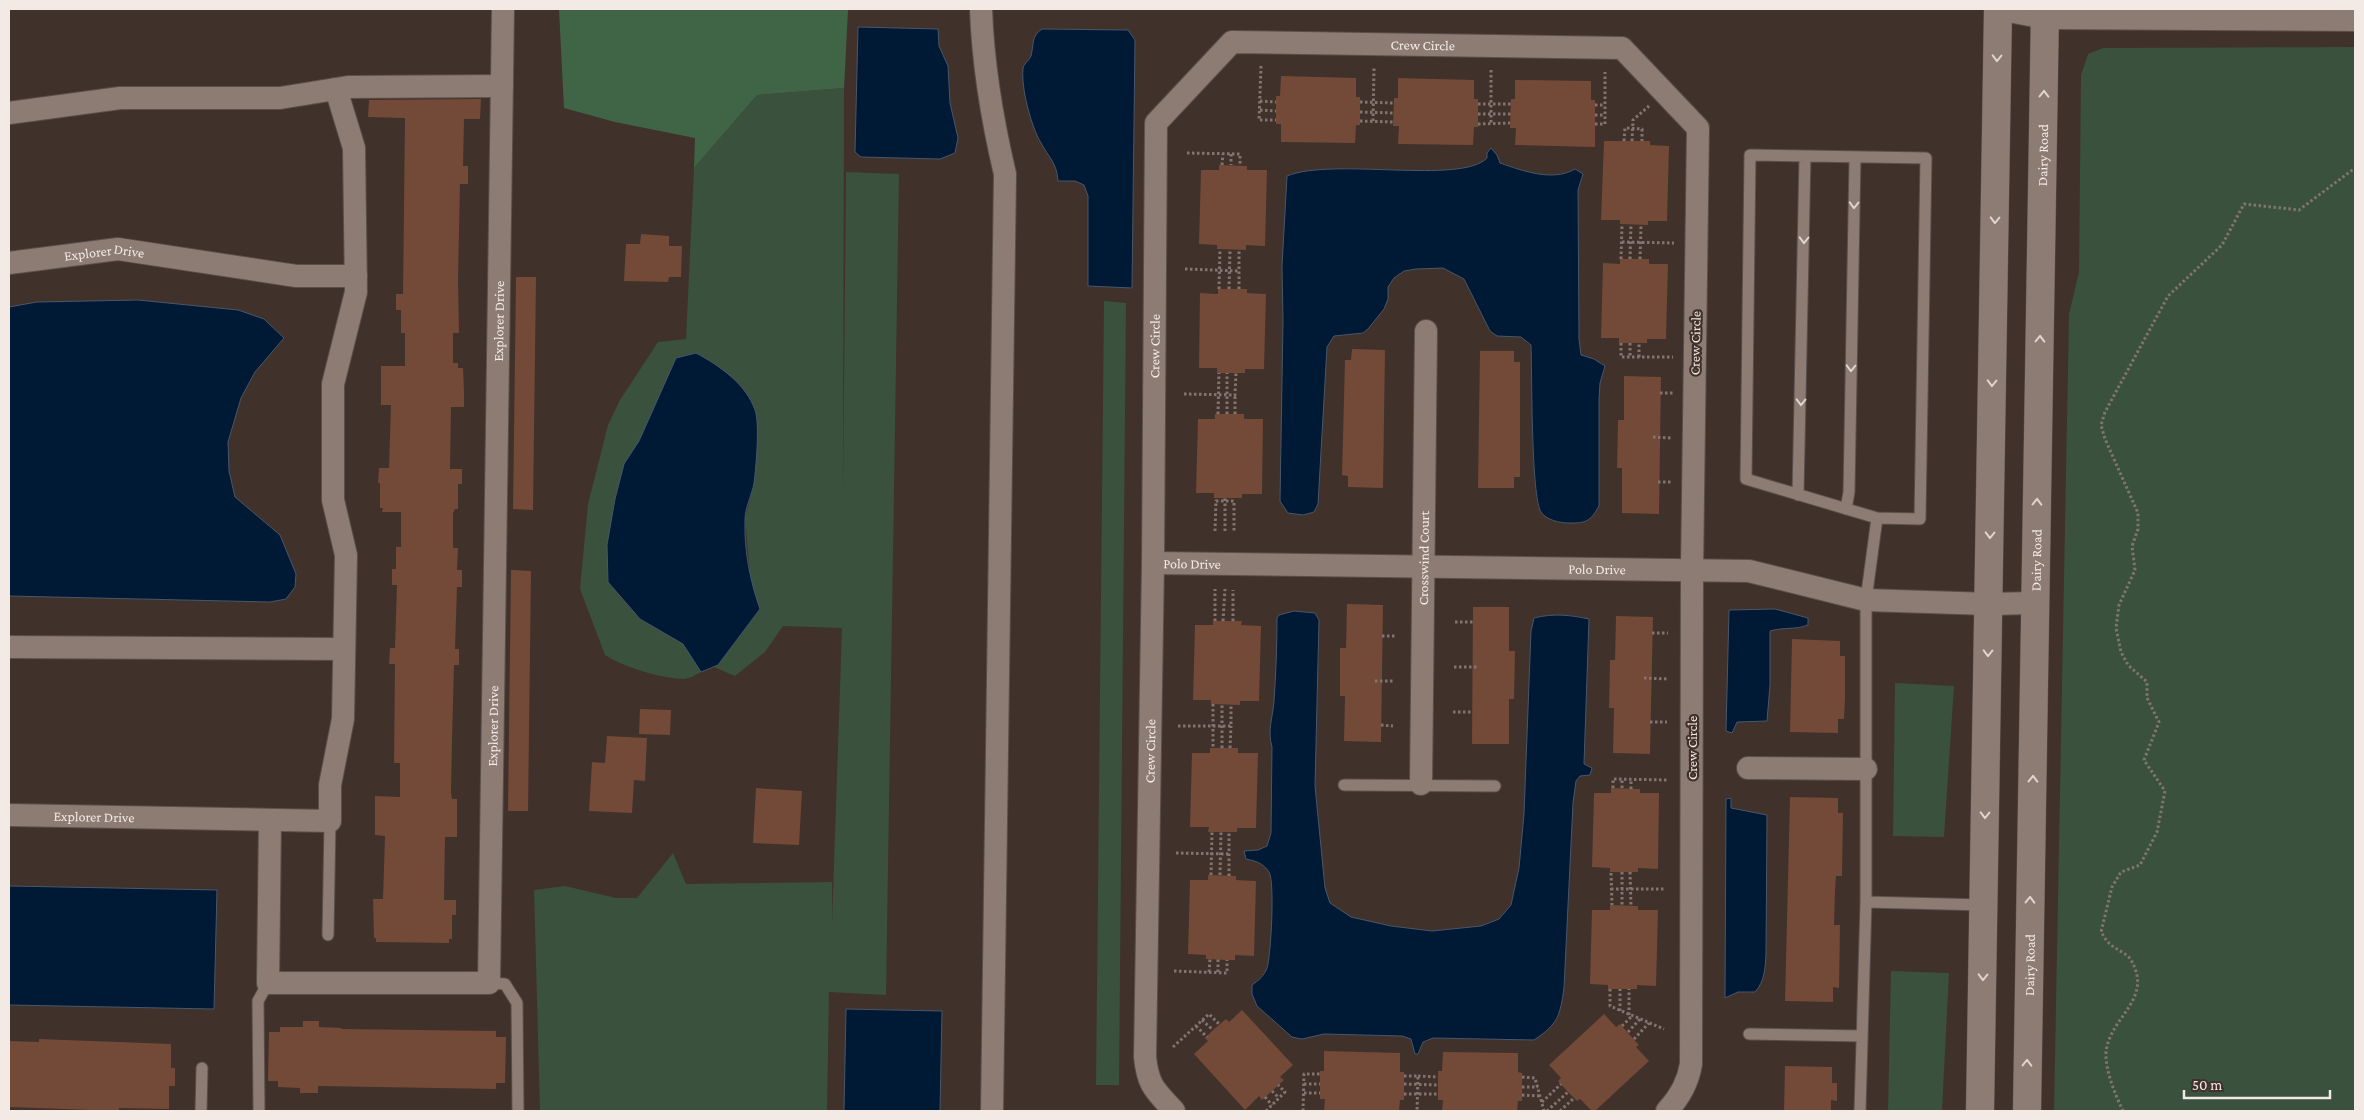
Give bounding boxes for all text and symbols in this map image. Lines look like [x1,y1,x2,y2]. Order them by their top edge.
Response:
street label: Crew Circle [1391,36,1455,53]
one-way arrow [1992,54,2002,62]
one-way arrow [2039,90,2050,98]
street label: Dairy Road [2034,123,2051,186]
one-way arrow [1849,202,1859,210]
one-way arrow [1989,217,2000,225]
one-way arrow [1799,236,1809,244]
street label: Explorer Drive [63,240,145,264]
street label: Explorer Drive [490,281,507,362]
street label: Crew Circle [1686,311,1704,375]
street label: Crew Circle [1146,314,1163,378]
one-way arrow [2035,335,2045,342]
one-way arrow [1846,364,1857,372]
one-way arrow [1987,380,1997,387]
one-way arrow [1796,398,1807,406]
one-way arrow [2032,497,2042,505]
street label: Crosswind Court [1415,510,1432,605]
street label: Dairy Road [2027,528,2045,591]
one-way arrow [1984,531,1995,539]
street label: Polo Drive [1163,555,1221,572]
street label: Polo Drive [1568,561,1626,577]
one-way arrow [1983,649,1993,657]
street label: Explorer Drive [484,685,501,767]
street label: Crew Circle [1684,716,1700,780]
street label: Crew Circle [1141,719,1158,783]
one-way arrow [2027,775,2038,783]
street label: Explorer Drive [53,808,135,825]
one-way arrow [1980,812,1990,819]
one-way arrow [2025,896,2036,904]
street label: Dairy Road [2021,933,2038,996]
one-way arrow [1977,974,1988,982]
one-way arrow [2022,1058,2033,1066]
scale bar [2184,1068,2330,1100]
text: 50 m [2192,1077,2222,1093]

